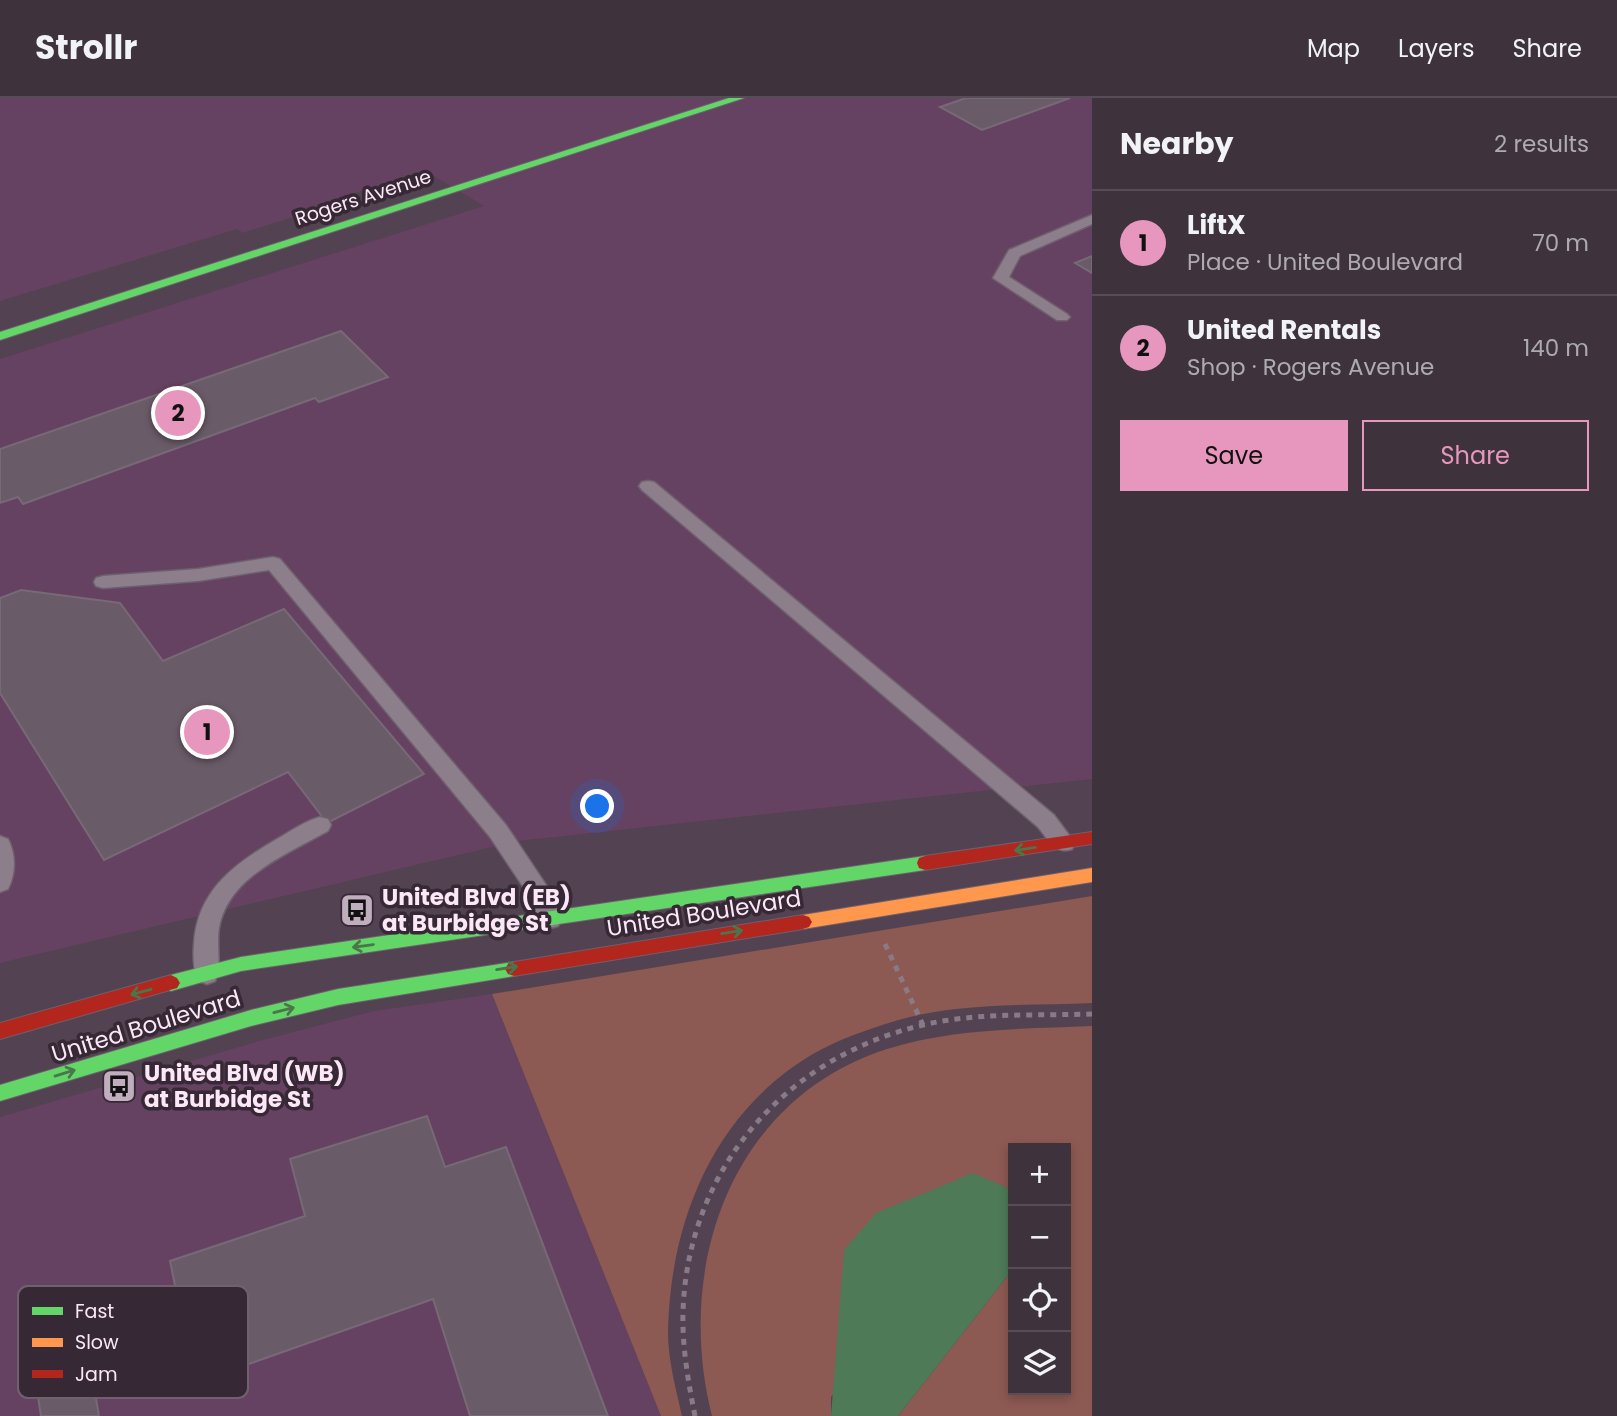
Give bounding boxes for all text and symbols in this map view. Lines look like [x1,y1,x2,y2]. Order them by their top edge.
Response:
text: Strollr [35,24,137,71]
text: Map [1307,32,1360,65]
text: Layers [1398,32,1474,65]
text: Share [1512,32,1582,65]
text: Nearby [1120,122,1234,165]
text: 2 results [1494,128,1589,160]
street label: Rogers Avenue [292,163,435,232]
text: LiftX [1187,207,1246,243]
text: 1 [1139,227,1147,259]
text: 70 m [1532,227,1589,259]
text: Place · United Boulevard [1187,246,1463,278]
text: United Rentals [1187,312,1381,348]
text: 2 [1136,332,1150,364]
text: 140 m [1523,332,1589,364]
text: Shop · Rogers Avenue [1187,351,1434,383]
pin: 2 [155,387,201,439]
button: Save [1120,420,1348,491]
button: Share [1362,420,1589,491]
pin: 1 [184,706,230,758]
your location [580,789,614,823]
one-way arrow [1014,843,1036,856]
place label: United Blvd (EB) at Burbidge St [382,881,571,939]
street label: United Boulevard [605,882,803,944]
bus stop icon: United Blvd (EB) at Burbidge St [338,891,376,929]
one-way arrow [720,925,743,938]
one-way arrow [352,940,375,953]
one-way arrow [495,961,518,974]
street label: United Boulevard [47,982,245,1070]
one-way arrow [130,986,153,999]
one-way arrow [272,1003,295,1016]
place label: United Blvd (WB) at Burbidge St [144,1057,345,1115]
one-way arrow [54,1066,76,1079]
bus stop icon: United Blvd (WB) at Burbidge St [100,1067,138,1105]
map controls [1008,1143,1071,1395]
button: + [1008,1143,1071,1206]
button: − [1008,1206,1071,1269]
button: locate [1008,1269,1071,1332]
legend [18,1286,248,1398]
text: Fast [75,1298,114,1325]
text: Slow [75,1329,119,1356]
button: layers [1008,1332,1071,1395]
text: Jam [75,1361,117,1388]

